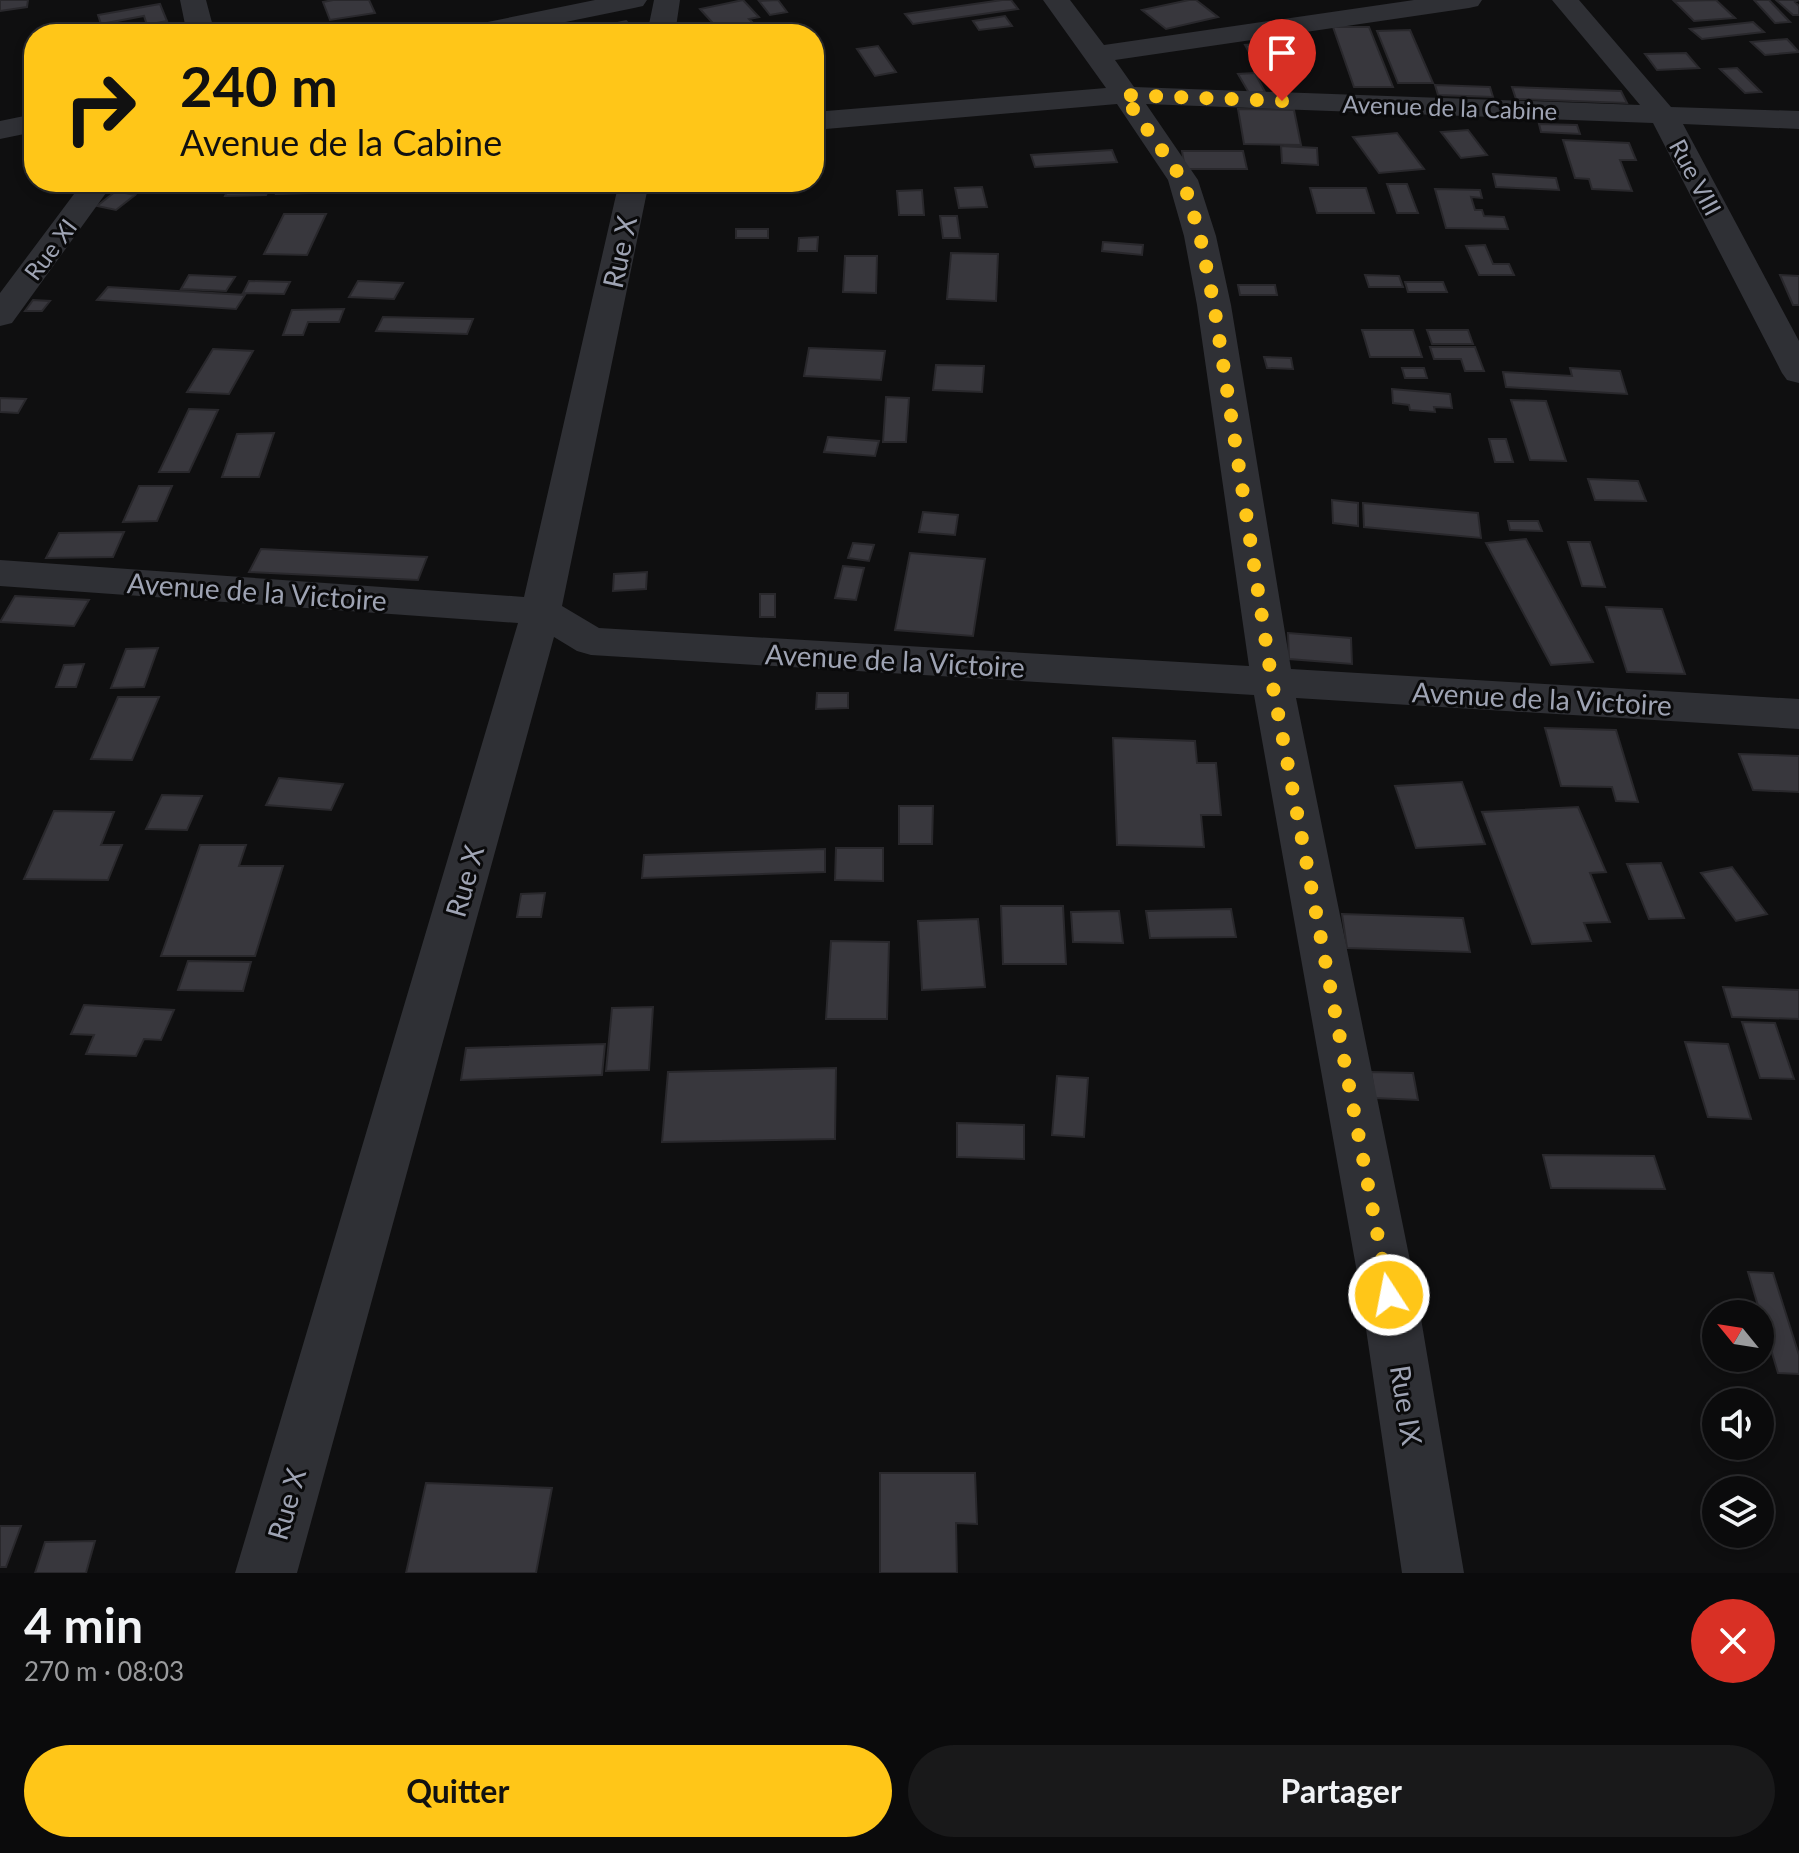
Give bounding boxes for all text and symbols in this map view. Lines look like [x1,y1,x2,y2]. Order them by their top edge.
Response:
pin [1248,19,1316,101]
icon: arrive [1260,31,1304,75]
text: 240 m [180,52,338,119]
icon: right [48,56,152,160]
street label: Avenue de la Cabine [1342,89,1558,125]
text: Avenue de la Cabine [180,120,502,164]
street label: Rue VIII [1664,134,1728,220]
street label: Rue XI [18,213,82,285]
street label: Rue X [595,213,643,291]
street label: Avenue de la Victoire [126,565,388,617]
street label: Avenue de la Victoire [764,636,1026,684]
street label: Avenue de la Victoire [1411,674,1673,722]
street label: Rue X [438,841,490,921]
position arrow [1347,1253,1431,1337]
north arrow [1702,1300,1774,1372]
map controls [1702,1300,1774,1548]
street label: Rue IX [1384,1363,1430,1447]
button: sound [1702,1388,1774,1460]
street label: Rue X [260,1464,312,1544]
button: layers [1702,1476,1774,1548]
text: 4 min [24,1596,143,1653]
button: close [1691,1599,1775,1683]
text: 270 m · 08:03 [24,1655,184,1687]
button: Quitter [24,1745,892,1837]
button: Partager [908,1745,1775,1837]

